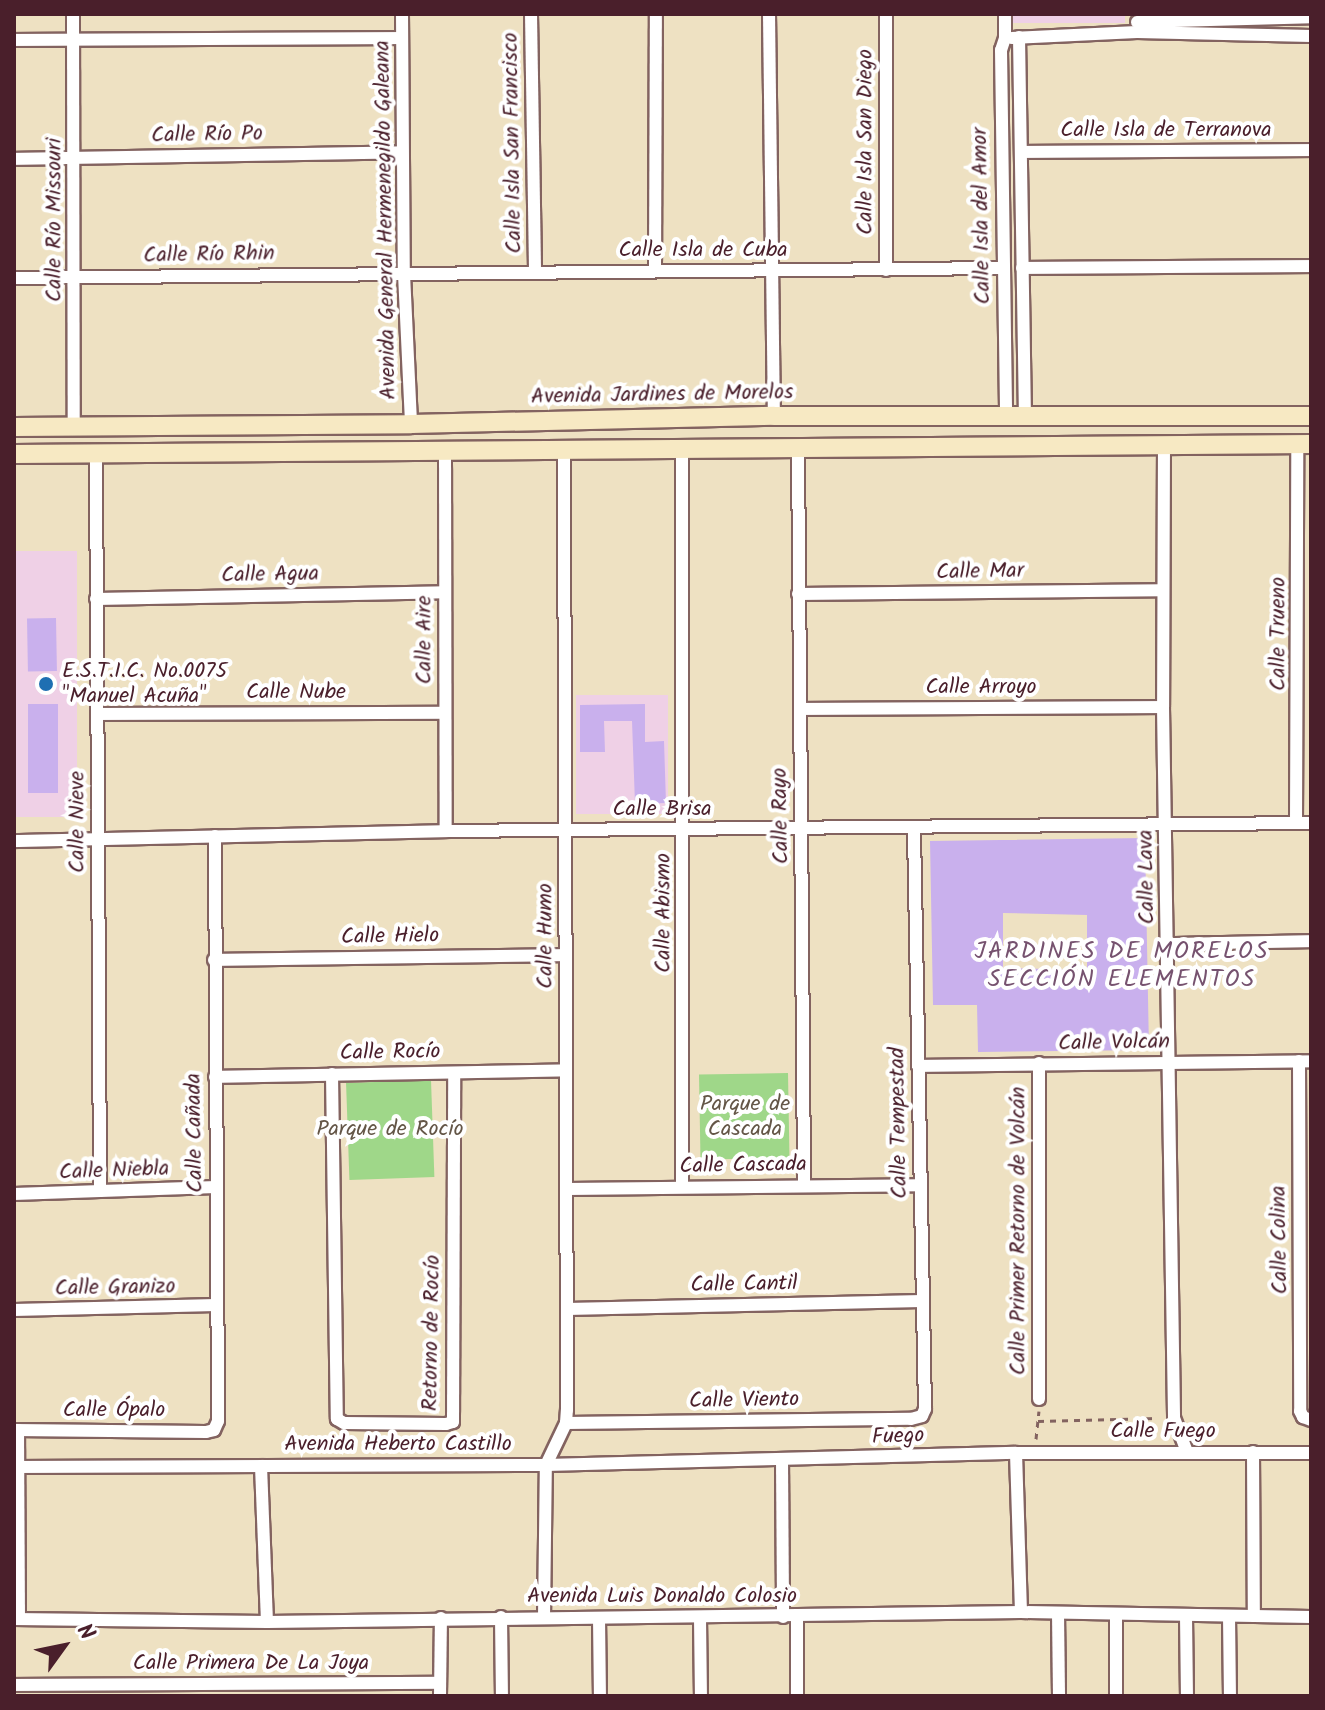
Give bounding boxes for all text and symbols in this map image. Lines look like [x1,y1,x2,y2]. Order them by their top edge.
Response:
street label: Calle Isla San Francisco [498,32,528,254]
street label: Avenida General Hermenegildo Galeana [370,40,402,400]
street label: Calle Isla San Diego [853,49,879,235]
street label: Calle Isla de Terranova [1060,118,1272,144]
street label: Calle Río Po [151,121,263,149]
street label: Calle Isla del Amor [967,127,997,305]
street label: Calle Río Missouri [42,138,68,302]
street label: Calle Isla de Cuba [618,238,788,264]
street label: Calle Río Rhin [143,241,275,269]
street label: Avenida Jardines de Morelos [531,380,793,410]
street label: Calle Mar [936,558,1024,586]
street label: Calle Agua [221,561,319,589]
street label: Calle Trueno [1266,577,1292,691]
street label: Calle Aire [412,596,438,684]
place label: E.S.T.I.C. No.0075 "Manuel Acuña" [62,658,227,710]
marker: E.S.T.I.C. No.0075 "Manuel Acuña" [37,675,55,693]
street label: Calle Arroyo [925,675,1037,701]
street label: Calle Nube [246,680,346,706]
street label: Calle Rayo [767,768,795,864]
street label: Calle Nieve [65,771,91,873]
street label: Calle Brisa [612,797,712,823]
street label: Calle Lava [1133,829,1161,925]
street label: Calle Abismo [651,853,677,973]
street label: Calle Humo [533,883,559,989]
street label: Calle Hielo [341,923,439,951]
district label: JARDINES DE MORELOS SECCIÓN ELEMENTOS [975,938,1269,994]
street label: Calle Volcán [1058,1029,1170,1057]
street label: Calle Rocío [339,1039,441,1067]
street label: Calle Tempestad [884,1047,914,1199]
street label: Calle Cañada [181,1073,209,1193]
street label: Calle Primer Retorno de Volcán [1006,1087,1032,1375]
park label: Parque de Cascada [700,1091,790,1142]
park label: Parque de Rocío [317,1117,463,1143]
street label: Calle Cascada [679,1152,807,1180]
street label: Calle Niebla [58,1156,170,1186]
street label: Calle Colina [1266,1185,1294,1295]
street label: Retorno de Rocío [417,1255,447,1411]
street label: Calle Cantil [690,1271,798,1299]
street label: Calle Granizo [54,1274,176,1302]
street label: Calle Viento [689,1387,799,1415]
street label: Calle Ópalo [63,1398,165,1424]
street label: Calle Fuego [1110,1419,1216,1445]
street label: Fuego [871,1423,925,1451]
street label: Avenida Heberto Castillo [284,1432,512,1458]
street label: Avenida Luis Donaldo Colosio [527,1584,797,1610]
north arrow [24,1606,104,1686]
text: N [66,1617,103,1648]
street label: Calle Primera De La Joya [133,1651,369,1677]

